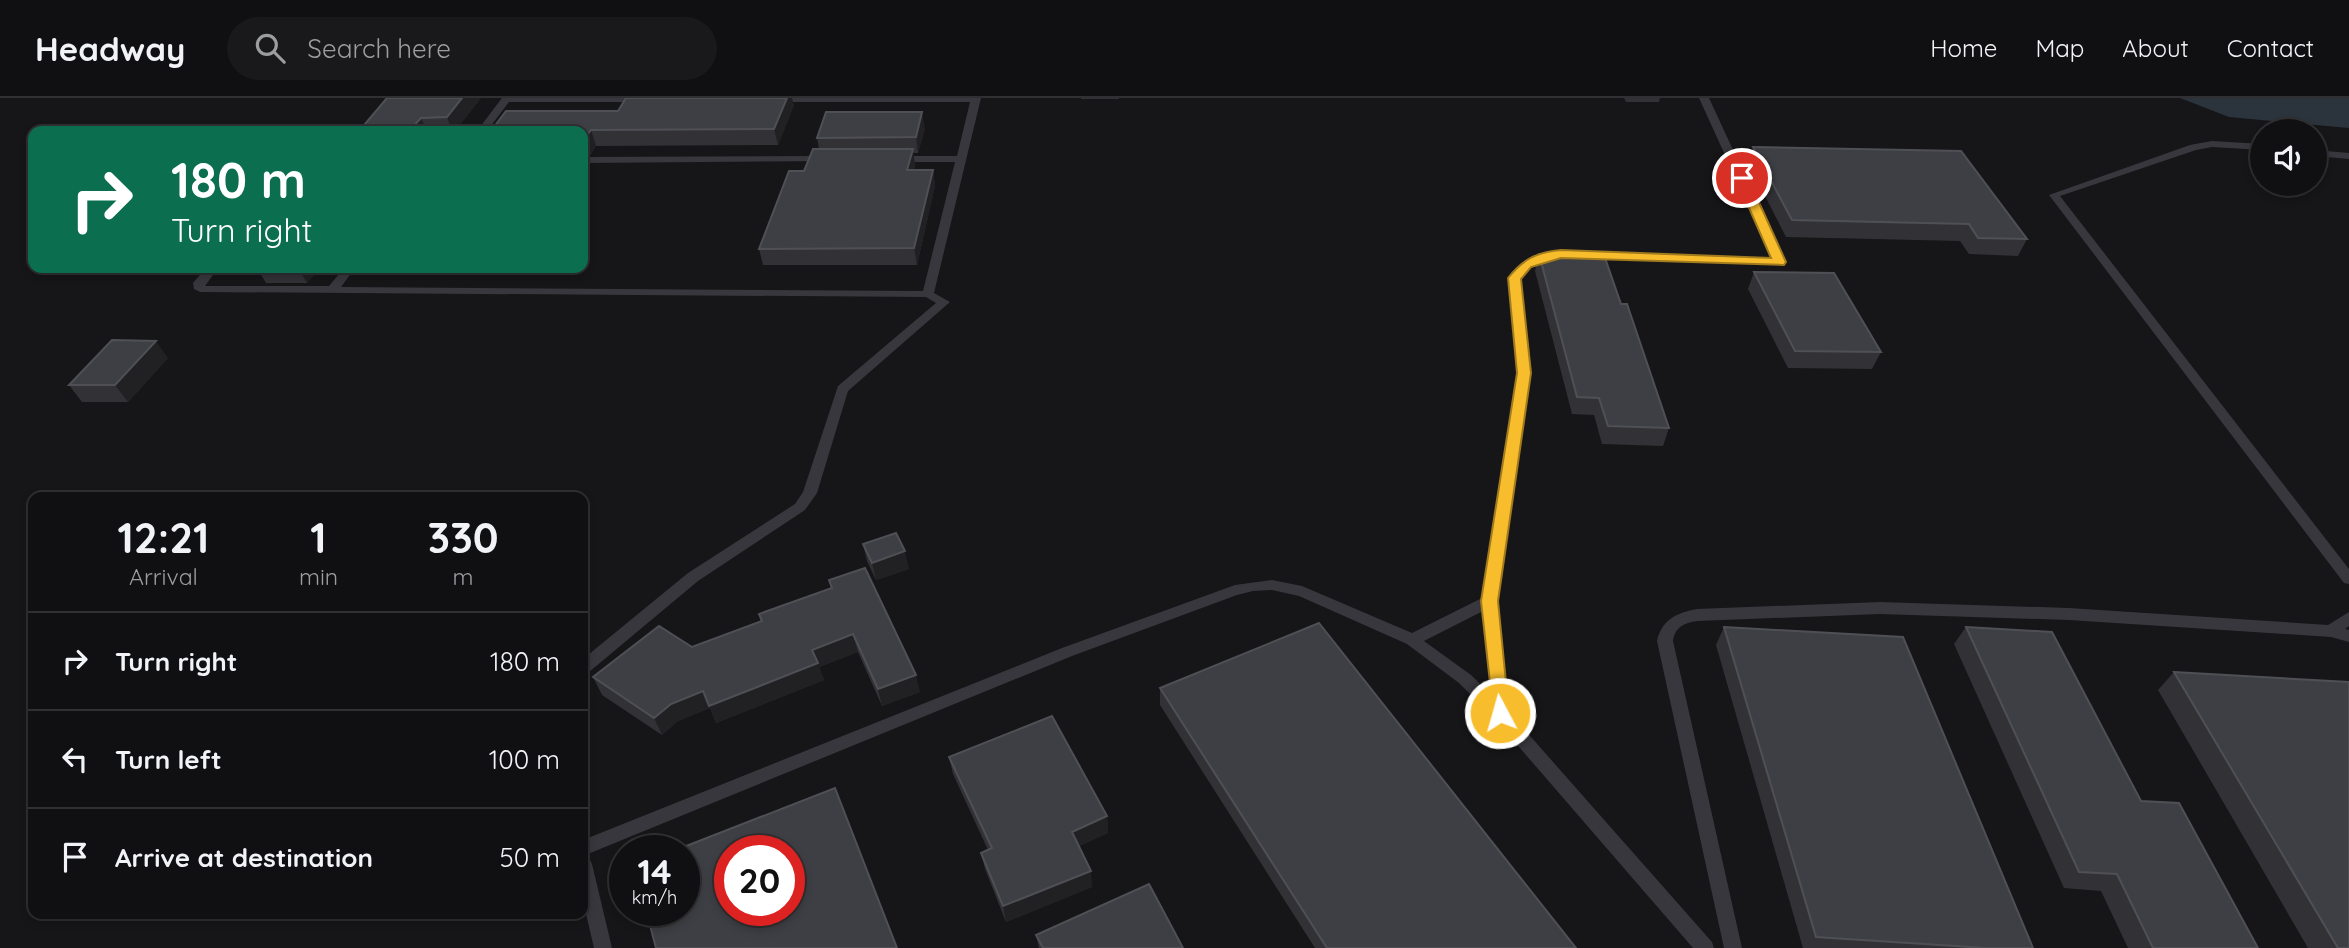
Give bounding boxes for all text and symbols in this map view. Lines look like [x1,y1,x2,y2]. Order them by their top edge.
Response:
search box [227,17,717,80]
text: Headway [35,28,185,69]
icon: search [251,29,289,67]
text: Search here [307,32,451,65]
text: Home [1930,33,1997,63]
text: Map [2035,33,2084,63]
text: About [2122,33,2189,63]
text: Contact [2227,33,2314,63]
map controls [2250,119,2327,196]
button: sound [2250,119,2327,196]
pin [1712,148,1772,208]
text: 180 m [171,149,306,210]
icon: right [56,154,147,245]
icon: arrive [1723,159,1761,197]
text: Turn right [171,210,312,250]
text: 12:21 [117,511,209,564]
text: 1 [310,511,327,564]
text: 330 [428,511,499,564]
text: Arrival [129,562,198,591]
text: min [299,562,338,591]
text: m [453,562,474,591]
icon: right [56,642,94,680]
text: Turn right [115,645,237,678]
text: 180 m [490,645,560,678]
position arrow [1463,676,1537,750]
icon: left [56,740,94,778]
text: Turn left [115,743,222,776]
text: 100 m [489,743,560,776]
speed limit sign: 20 [714,835,805,926]
icon: arrive [56,838,94,876]
text: Arrive at destination [115,841,373,874]
text: 50 m [500,841,560,874]
text: 14 [637,849,672,893]
text: km/h [632,886,677,909]

